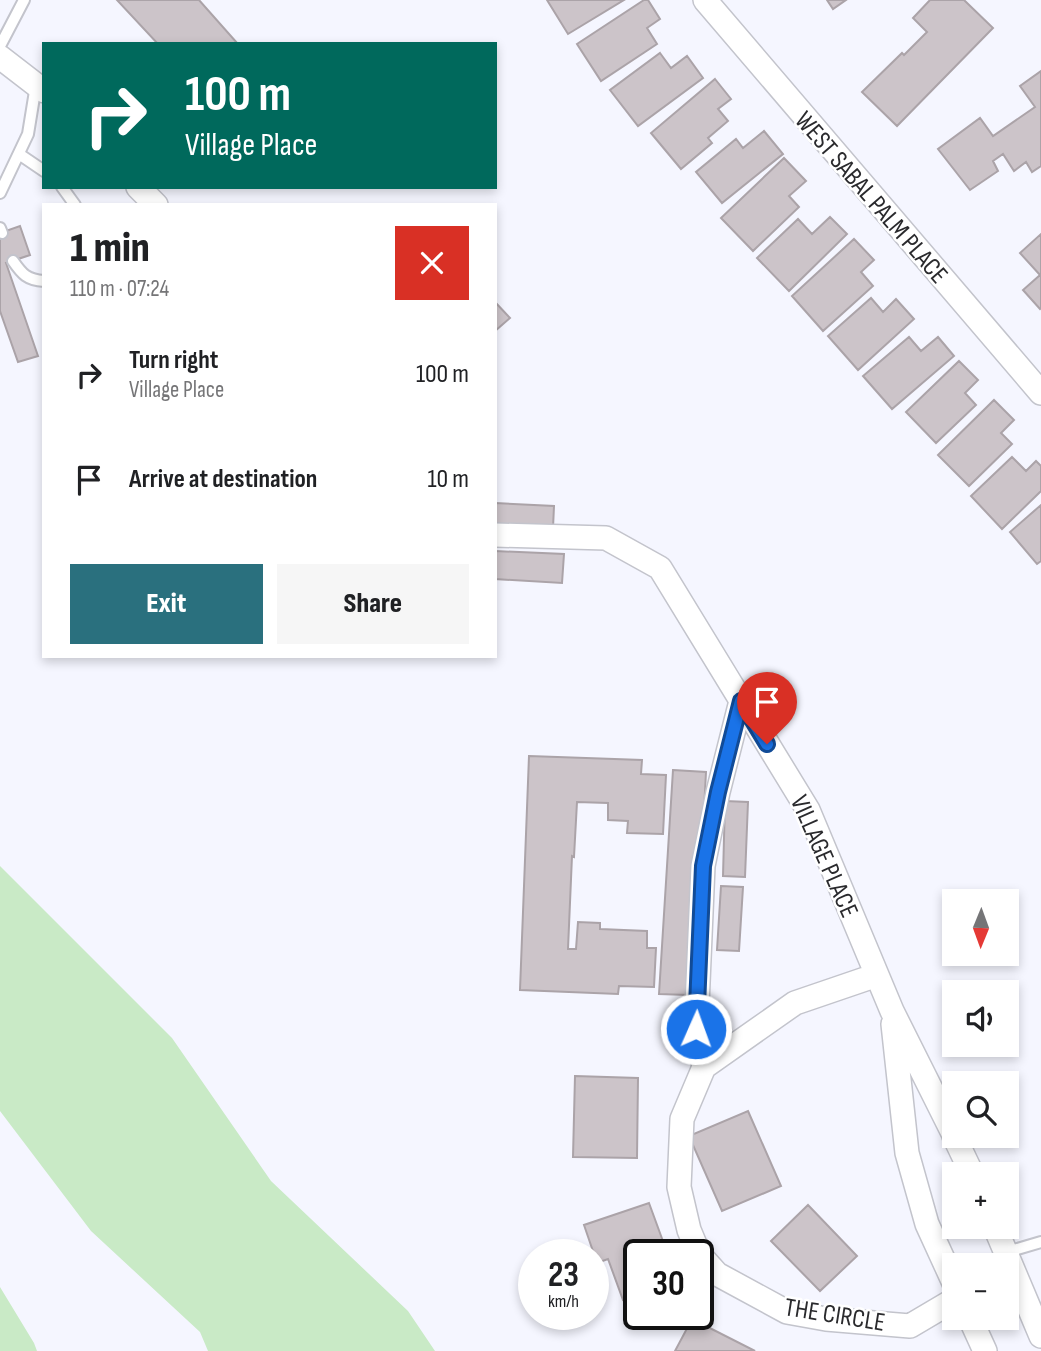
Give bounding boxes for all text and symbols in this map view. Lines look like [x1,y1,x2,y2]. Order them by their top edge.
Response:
text: 100 m [185,66,291,125]
icon: right [70,70,161,161]
street label: WEST SABAL PALM PLACE [788,106,954,290]
text: Village Place [185,126,317,165]
text: 1 min [70,223,150,274]
button: close [395,226,469,300]
text: 110 m · 07:24 [70,275,169,303]
text: Turn right [129,345,218,376]
icon: right [70,356,108,394]
text: 100 m [416,359,469,390]
text: Village Place [129,376,224,404]
icon: arrive [70,461,108,499]
text: Arrive at destination [129,464,317,495]
text: 10 m [427,464,469,495]
button: Exit [70,564,263,644]
button: Share [277,564,469,644]
pin [737,672,797,744]
icon: arrive [748,683,786,721]
street label: VILLAGE PLACE [783,791,864,922]
north arrow [942,889,1018,966]
map controls [942,889,1019,1330]
button: sound [942,980,1019,1057]
position arrow [659,992,733,1066]
button: search [942,1071,1019,1148]
button: + [942,1162,1019,1239]
speed limit sign: 30 [623,1239,714,1330]
button: − [942,1253,1019,1330]
text: 23 [548,1254,579,1297]
text: km/h [548,1291,579,1312]
street label: THE CIRCLE [782,1292,887,1339]

